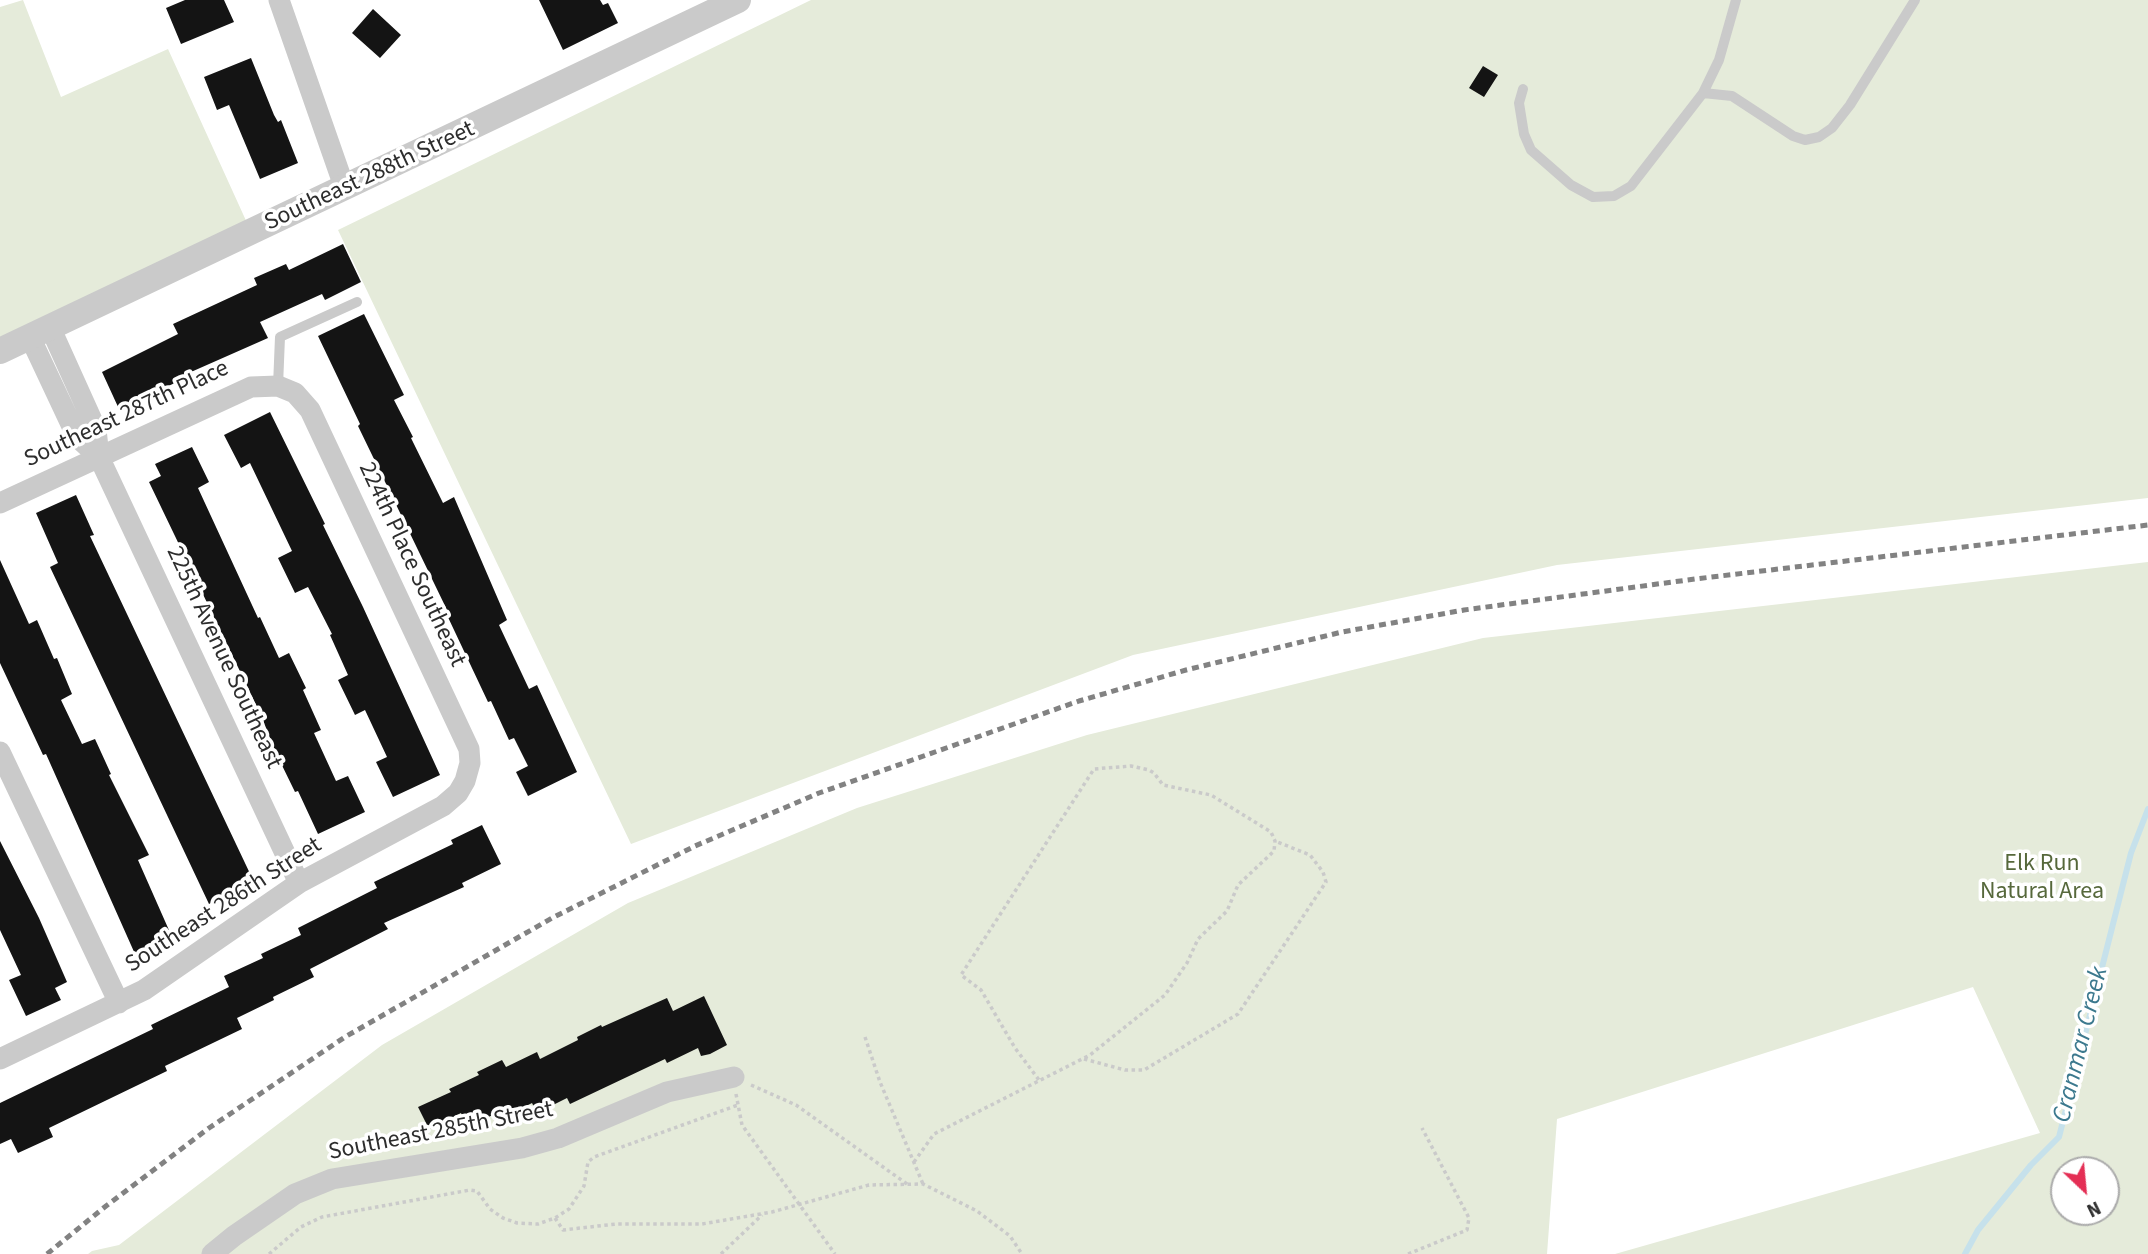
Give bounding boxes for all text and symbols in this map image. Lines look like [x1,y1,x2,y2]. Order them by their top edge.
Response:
street label: Southeast 288th Street [261,116,479,238]
street label: Southeast 287th Place [20,355,234,475]
street label: 224th Place Southeast [351,458,471,672]
street label: 225th Avenue Southeast [159,542,287,774]
street label: Southeast 286th Street [121,832,327,980]
park label: Elk Run Natural Area [1980,851,2104,907]
water label: Cranmar Creek [2048,964,2116,1126]
street label: Southeast 285th Street [326,1096,556,1168]
north arrow [2050,1156,2120,1226]
text: N [2082,1194,2105,1223]

